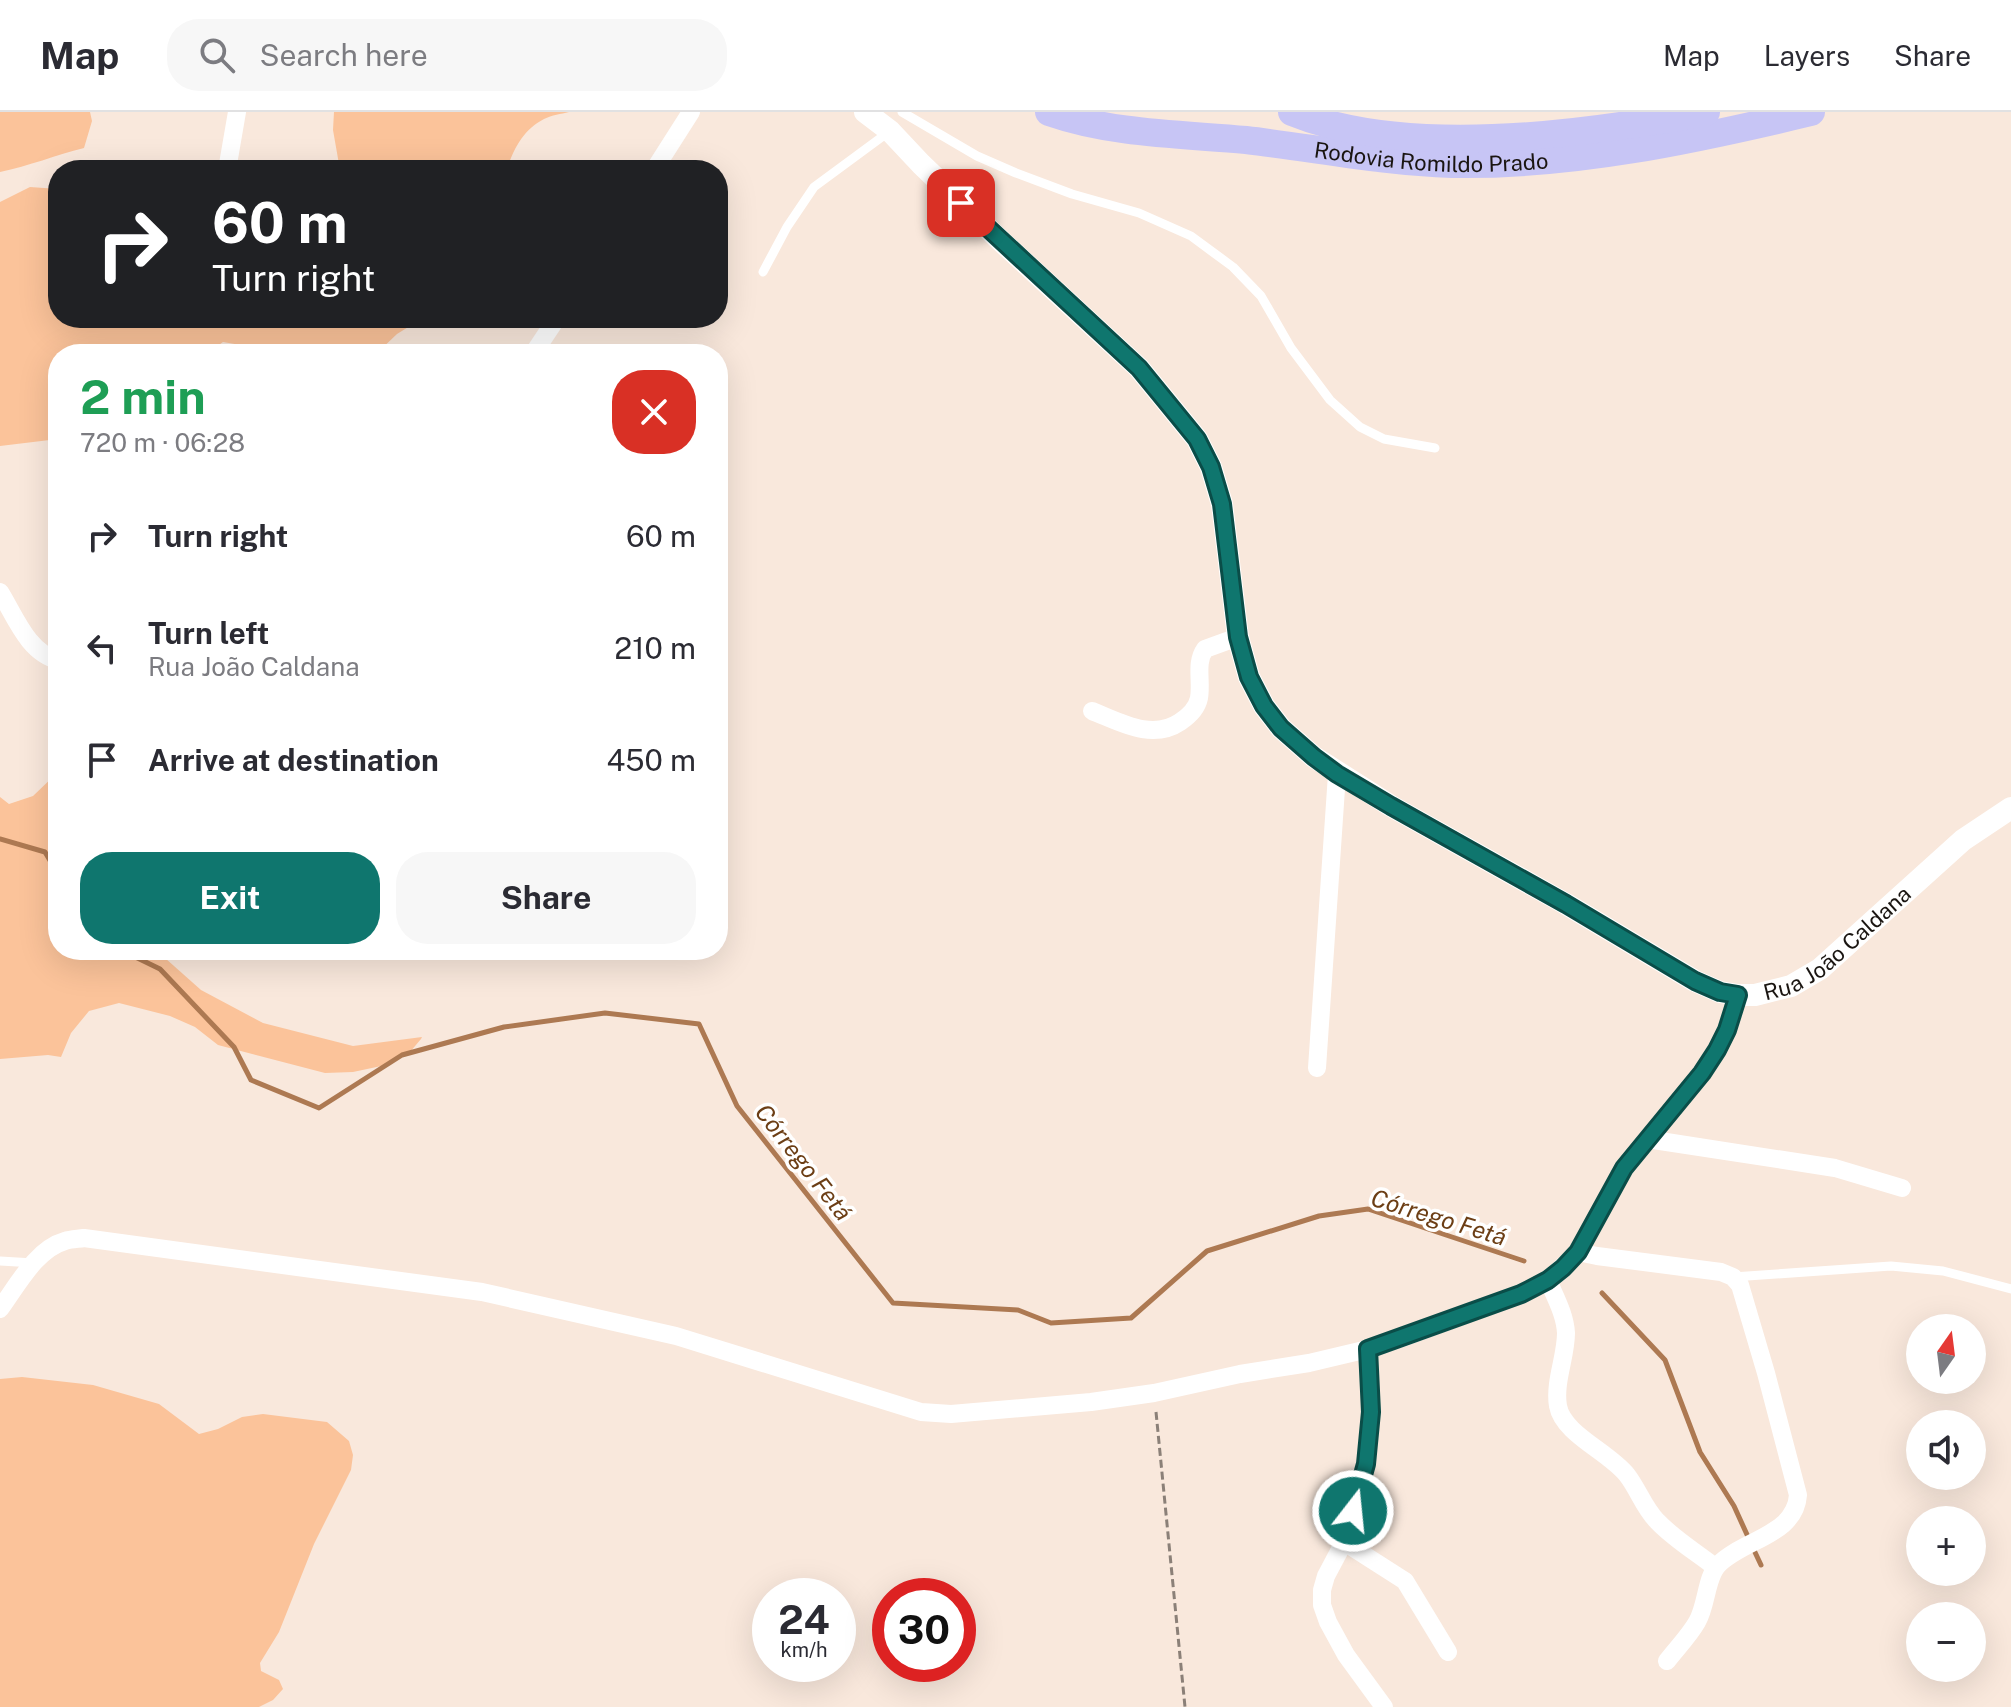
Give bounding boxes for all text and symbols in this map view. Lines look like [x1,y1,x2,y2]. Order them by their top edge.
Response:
search box [167,19,727,91]
text: Map [40,33,119,78]
icon: search [195,33,239,77]
text: Search here [259,37,428,73]
text: Map [1663,39,1720,72]
text: Layers [1764,39,1850,72]
text: Share [1894,39,1971,72]
street label: Rodovia Romildo Prado [1313,136,1549,177]
pin [927,169,995,237]
icon: arrive [939,181,983,225]
text: 60 m [212,190,348,256]
icon: right [80,192,184,296]
text: Turn right [212,257,375,299]
text: 2 min [80,368,206,425]
button: close [612,370,696,454]
text: 720 m · 06:28 [80,427,245,458]
icon: right [80,514,124,558]
text: Turn right [148,518,288,554]
text: 60 m [626,518,696,554]
text: Turn left [148,615,269,651]
icon: left [80,626,124,670]
text: 210 m [614,630,696,666]
text: Rua João Caldana [148,651,360,682]
icon: arrive [80,738,124,782]
text: Arrive at destination [148,742,439,778]
text: 450 m [607,742,696,778]
button: Exit [80,852,380,944]
button: Share [396,852,696,944]
street label: Rua João Caldana [1761,881,1916,1005]
water label: Córrego Fetá [750,1098,858,1226]
water label: Córrego Fetá [1368,1183,1510,1251]
north arrow [1906,1314,1986,1394]
map controls [1906,1314,1986,1682]
button: sound [1906,1410,1986,1490]
position arrow [1311,1469,1395,1553]
button: + [1906,1506,1986,1586]
speed limit sign: 30 [872,1578,976,1682]
text: 24 [778,1596,830,1643]
button: − [1906,1602,1986,1682]
text: km/h [780,1638,828,1662]

